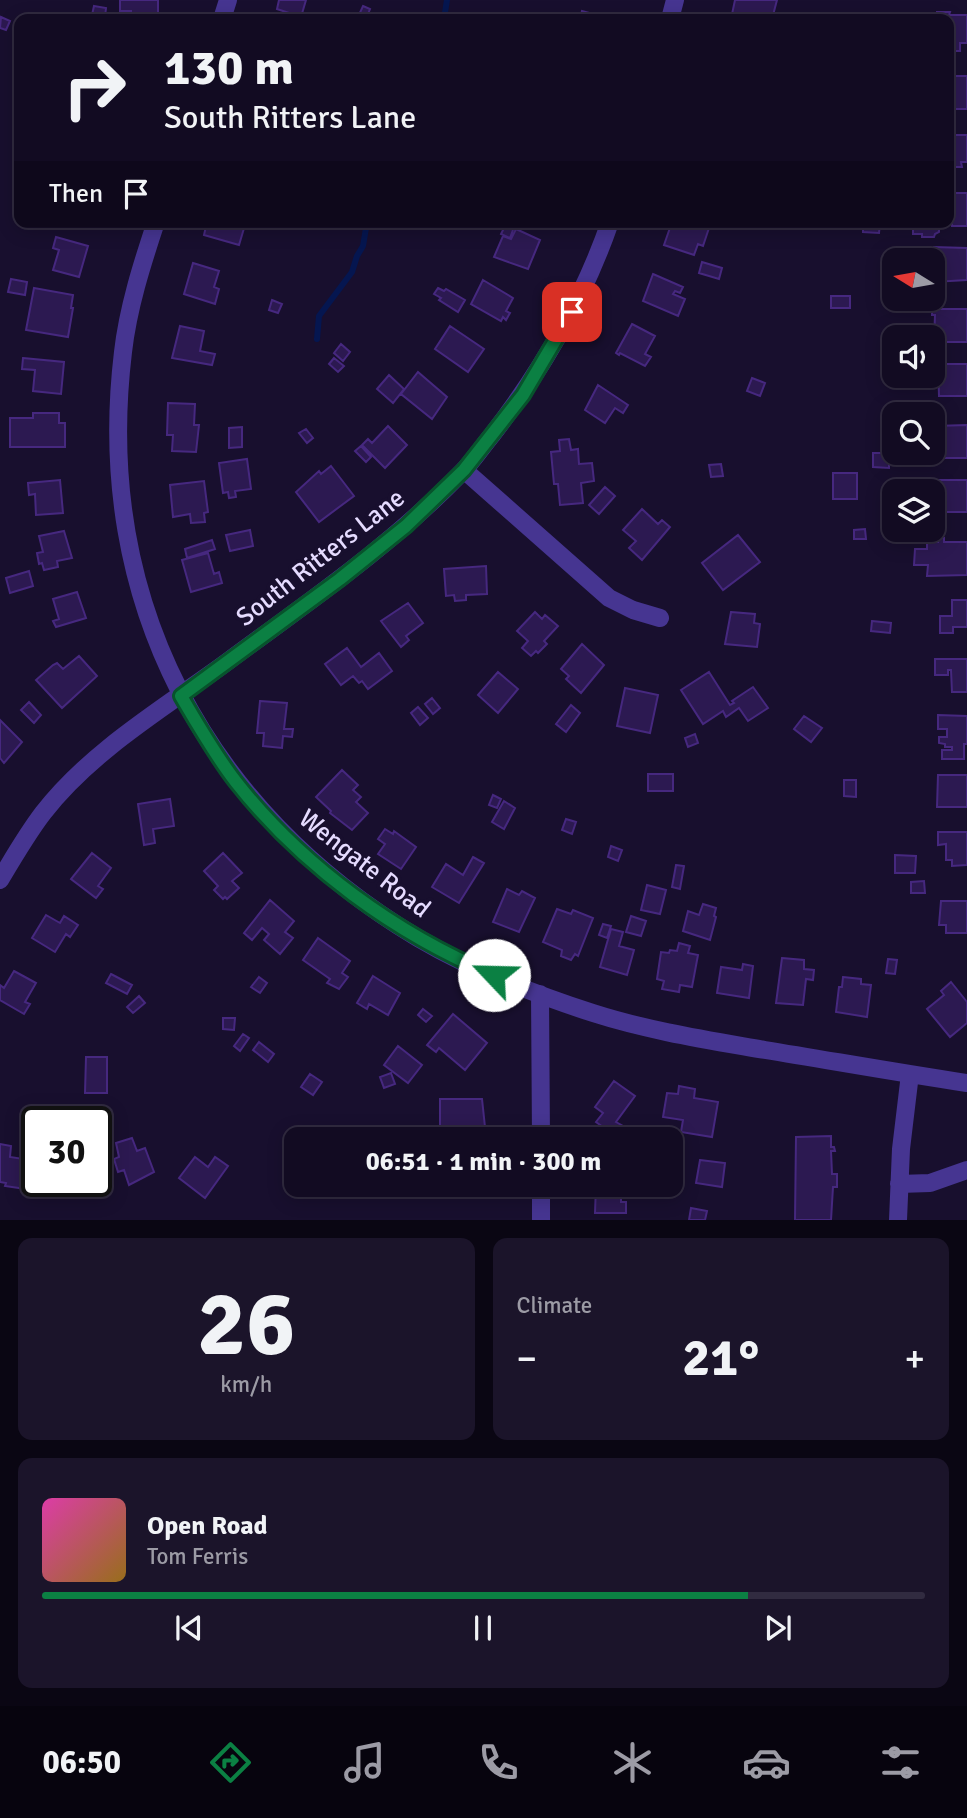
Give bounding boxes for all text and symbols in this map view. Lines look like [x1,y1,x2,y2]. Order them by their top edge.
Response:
text: 130 m [164,38,294,98]
icon: right [49,42,140,133]
text: South Ritters Lane [164,98,416,137]
icon: arrive [117,175,155,213]
text: Then [49,178,103,210]
north arrow [882,248,945,312]
map controls [882,248,945,542]
pin [542,282,602,342]
icon: arrive [553,293,591,331]
button: sound [882,325,945,388]
button: search [882,402,945,465]
button: layers [882,479,945,542]
street label: South Ritters Lane [230,482,411,634]
street label: Wengate Road [292,802,437,925]
position arrow [457,938,531,1012]
speed limit sign: 30 [21,1106,112,1197]
text: 06:51 · 1 min · 300 m [366,1146,601,1178]
text: 26 [197,1268,295,1381]
text: Climate [517,1291,592,1320]
text: 21° [682,1326,759,1390]
text: − [517,1335,537,1382]
text: + [904,1335,925,1382]
text: km/h [220,1370,272,1399]
text: Open Road [147,1510,268,1542]
text: Tom Ferris [147,1542,248,1571]
icon: previous [170,1609,208,1647]
icon: pause [464,1609,502,1647]
icon: next [759,1609,797,1647]
icon: directions [206,1738,255,1787]
icon: music [340,1738,389,1787]
icon: phone [474,1738,523,1787]
icon: climate [608,1738,657,1787]
icon: car [742,1738,791,1787]
icon: filters [876,1738,925,1787]
text: 06:50 [42,1743,121,1782]

